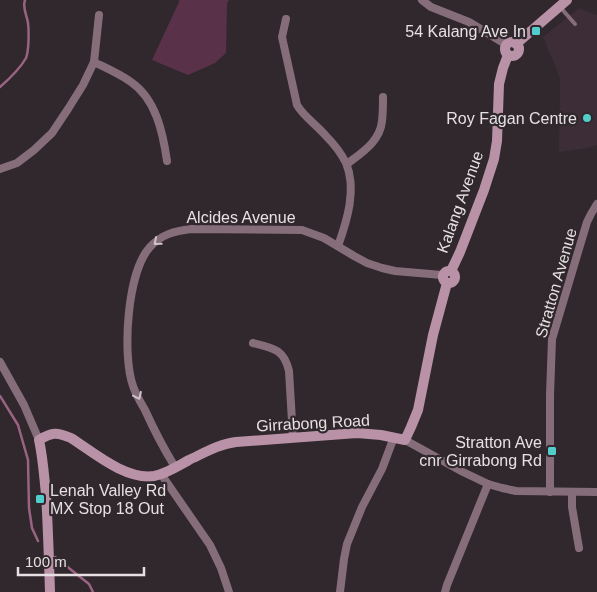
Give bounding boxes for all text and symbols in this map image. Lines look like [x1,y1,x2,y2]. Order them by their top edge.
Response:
place label: 54 Kalang Ave In [405,23,526,40]
marker: 54 Kalang Ave In [530,25,542,37]
place label: Roy Fagan Centre [446,110,577,127]
marker: Roy Fagan Centre [581,112,593,124]
street label: Kalang Avenue [434,149,486,255]
street label: Alcides Avenue [186,209,296,226]
street label: Stratton Avenue [532,226,580,340]
one-way arrow [153,236,162,245]
one-way arrow [131,391,142,400]
street label: Girrabong Road [256,412,370,434]
place label: Stratton Ave cnr Girrabong Rd [419,434,542,469]
marker: Stratton Ave cnr Girrabong Rd [546,445,558,457]
place label: Lenah Valley Rd MX Stop 18 Out [50,482,166,517]
marker: Lenah Valley Rd MX Stop 18 Out [34,493,46,505]
scale bar [18,544,144,576]
text: 100 m [25,553,67,570]

